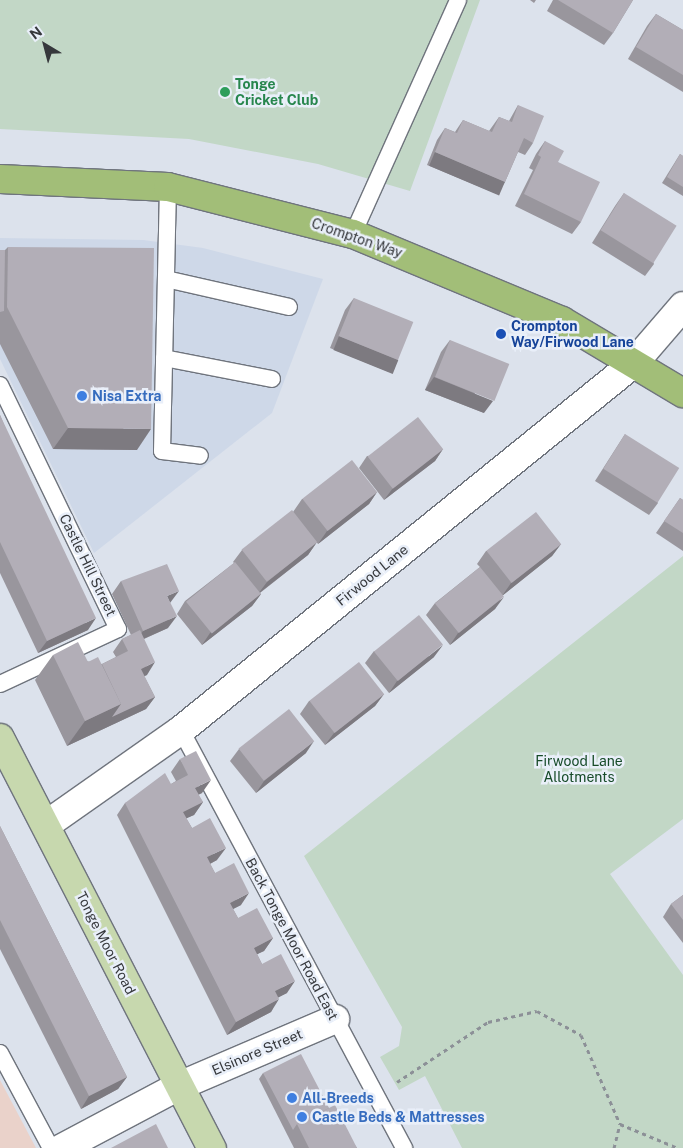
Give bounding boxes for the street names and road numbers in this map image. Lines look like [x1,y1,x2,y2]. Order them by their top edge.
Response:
street label: Crompton Way [309,215,405,261]
street label: Castle Hill Street [56,511,120,619]
street label: Firwood Lane [333,541,411,609]
street label: Back Tonge Moor Road East [242,855,342,1023]
street label: Tonge Moor Road [73,889,139,997]
street label: Elsinore Street [209,1025,305,1079]

